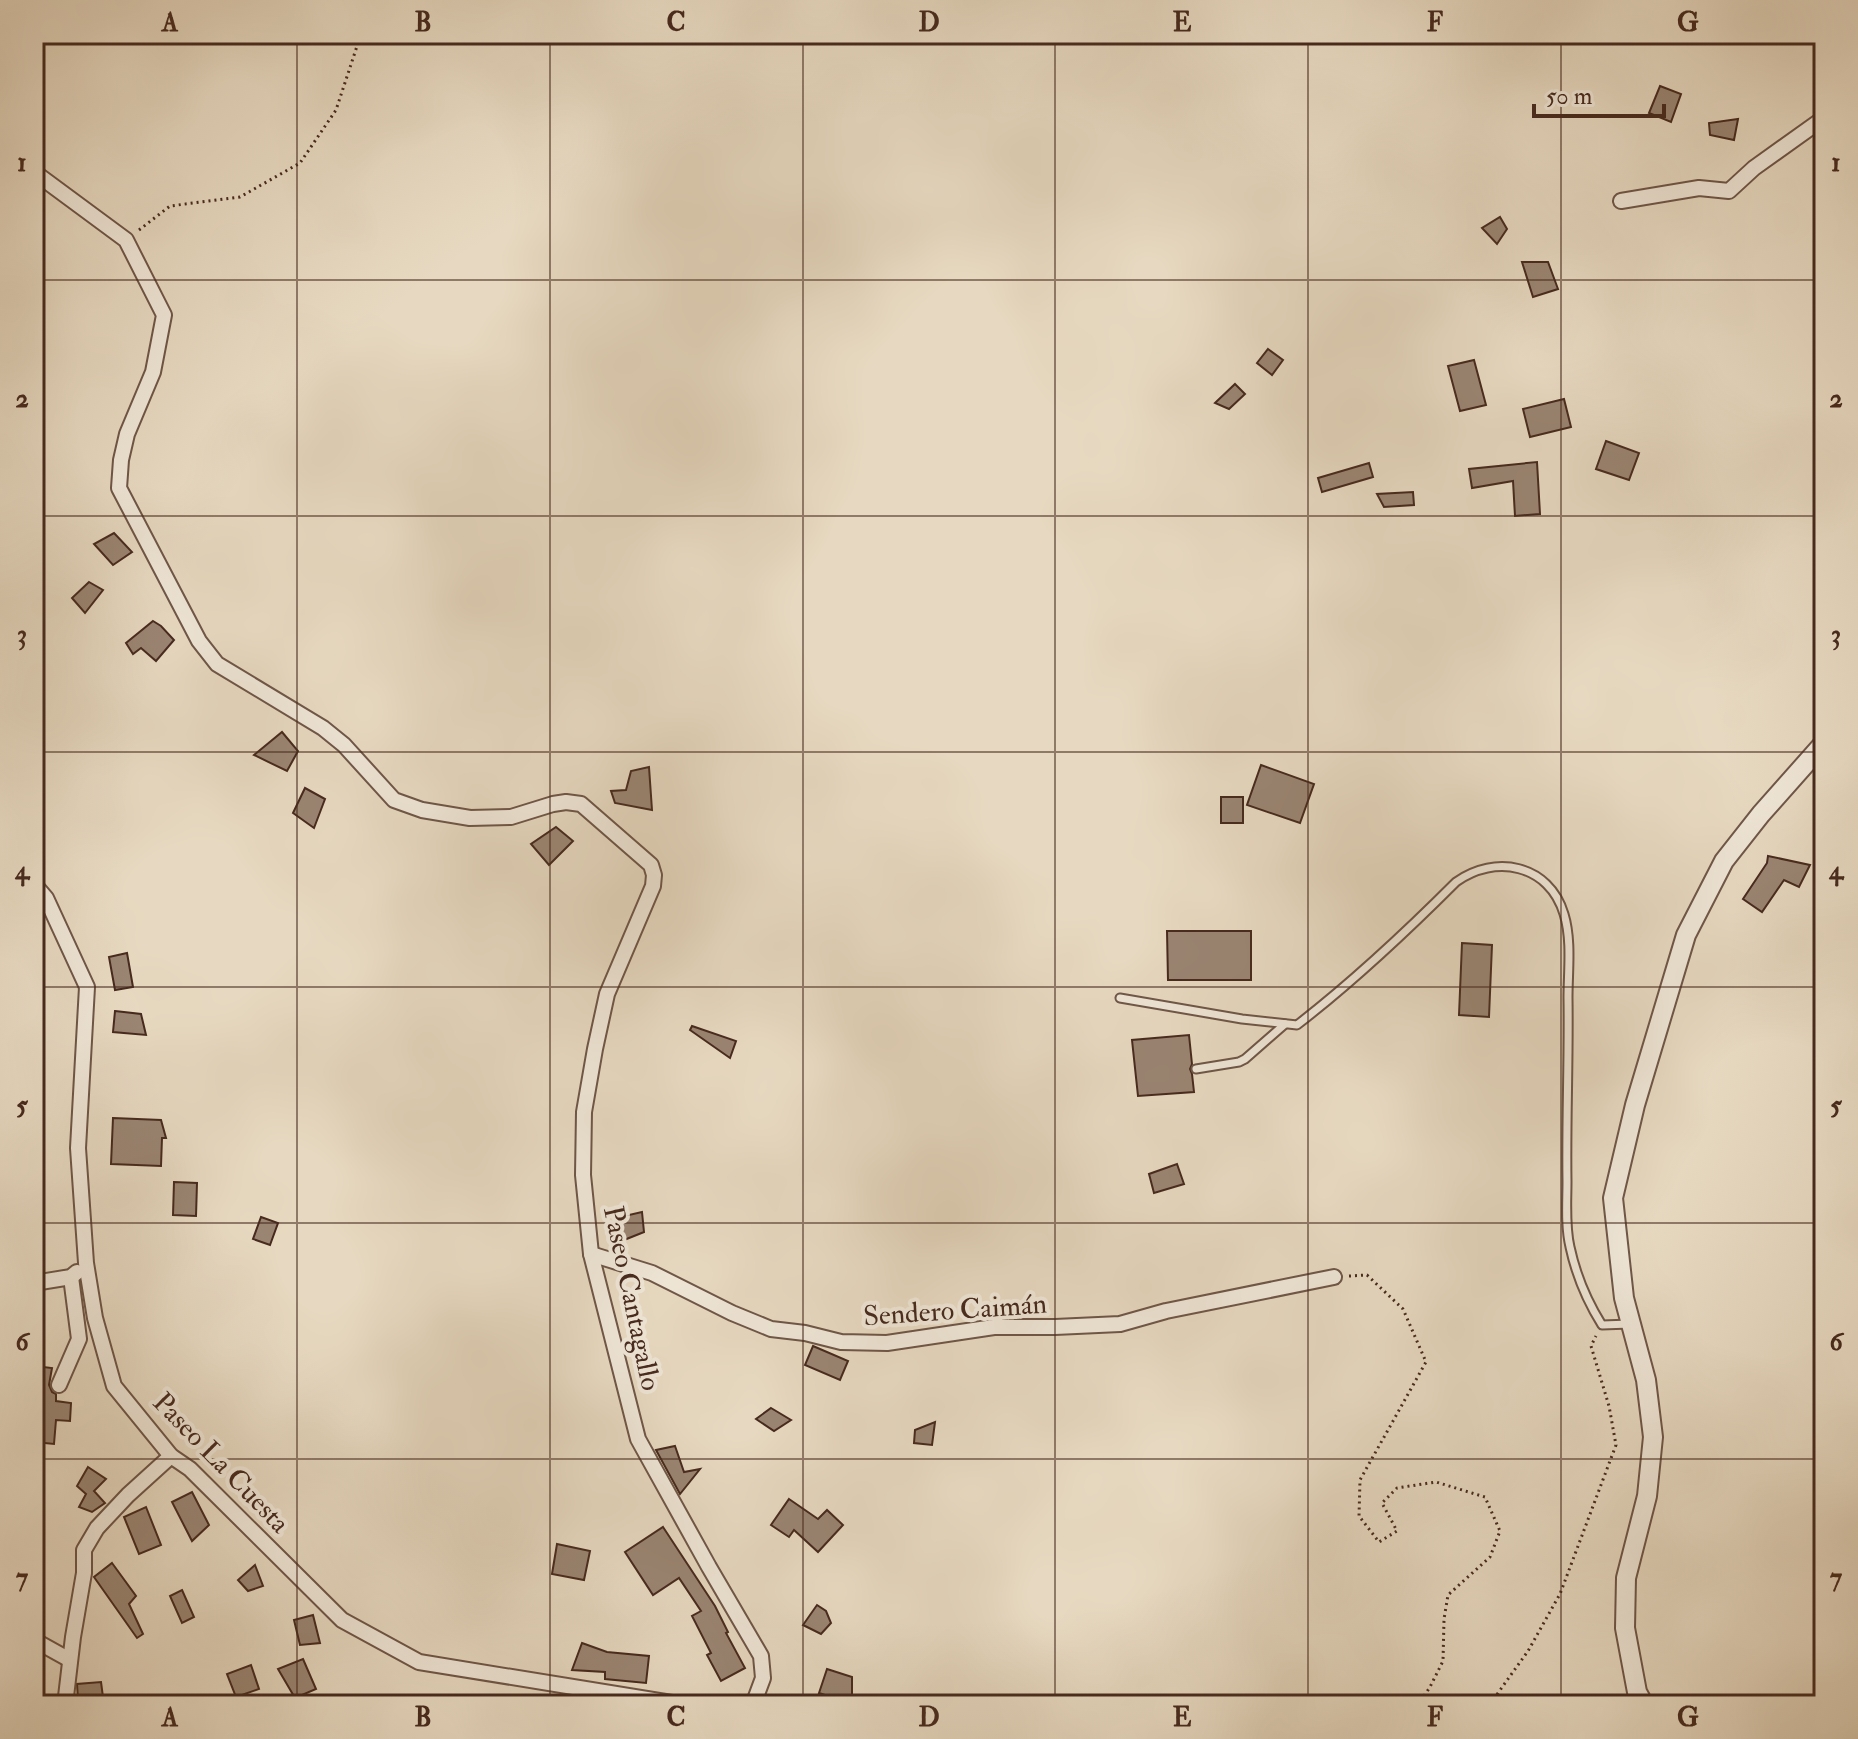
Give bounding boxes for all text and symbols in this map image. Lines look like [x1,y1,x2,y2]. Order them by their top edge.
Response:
text: A [161,7,179,39]
text: B [414,7,432,39]
text: C [666,7,686,39]
text: D [918,7,940,39]
text: E [1173,7,1192,39]
text: F [1427,7,1444,39]
text: G [1677,7,1699,39]
scale bar [1534,68,1664,118]
text: 50 m [1546,81,1593,112]
text: 1 [17,147,27,179]
text: 1 [1831,147,1841,179]
text: 2 [15,383,29,415]
text: 2 [1829,383,1843,415]
text: 3 [17,619,27,651]
text: 3 [1831,619,1841,651]
text: 4 [14,855,31,887]
text: 4 [1828,855,1845,887]
text: 5 [16,1090,28,1122]
text: 5 [1830,1090,1842,1122]
street label: Paseo Cantagallo [595,1203,668,1394]
street label: Sendero Caimán [862,1287,1048,1334]
text: 6 [15,1326,30,1358]
text: 6 [1829,1326,1844,1358]
street label: Paseo La Cuesta [145,1385,297,1541]
text: 7 [16,1562,28,1594]
text: 7 [1830,1562,1842,1594]
text: A [161,1702,179,1734]
text: B [414,1702,432,1734]
text: C [666,1702,686,1734]
text: D [918,1702,940,1734]
text: E [1173,1702,1192,1734]
text: F [1427,1702,1444,1734]
text: G [1677,1702,1699,1734]

